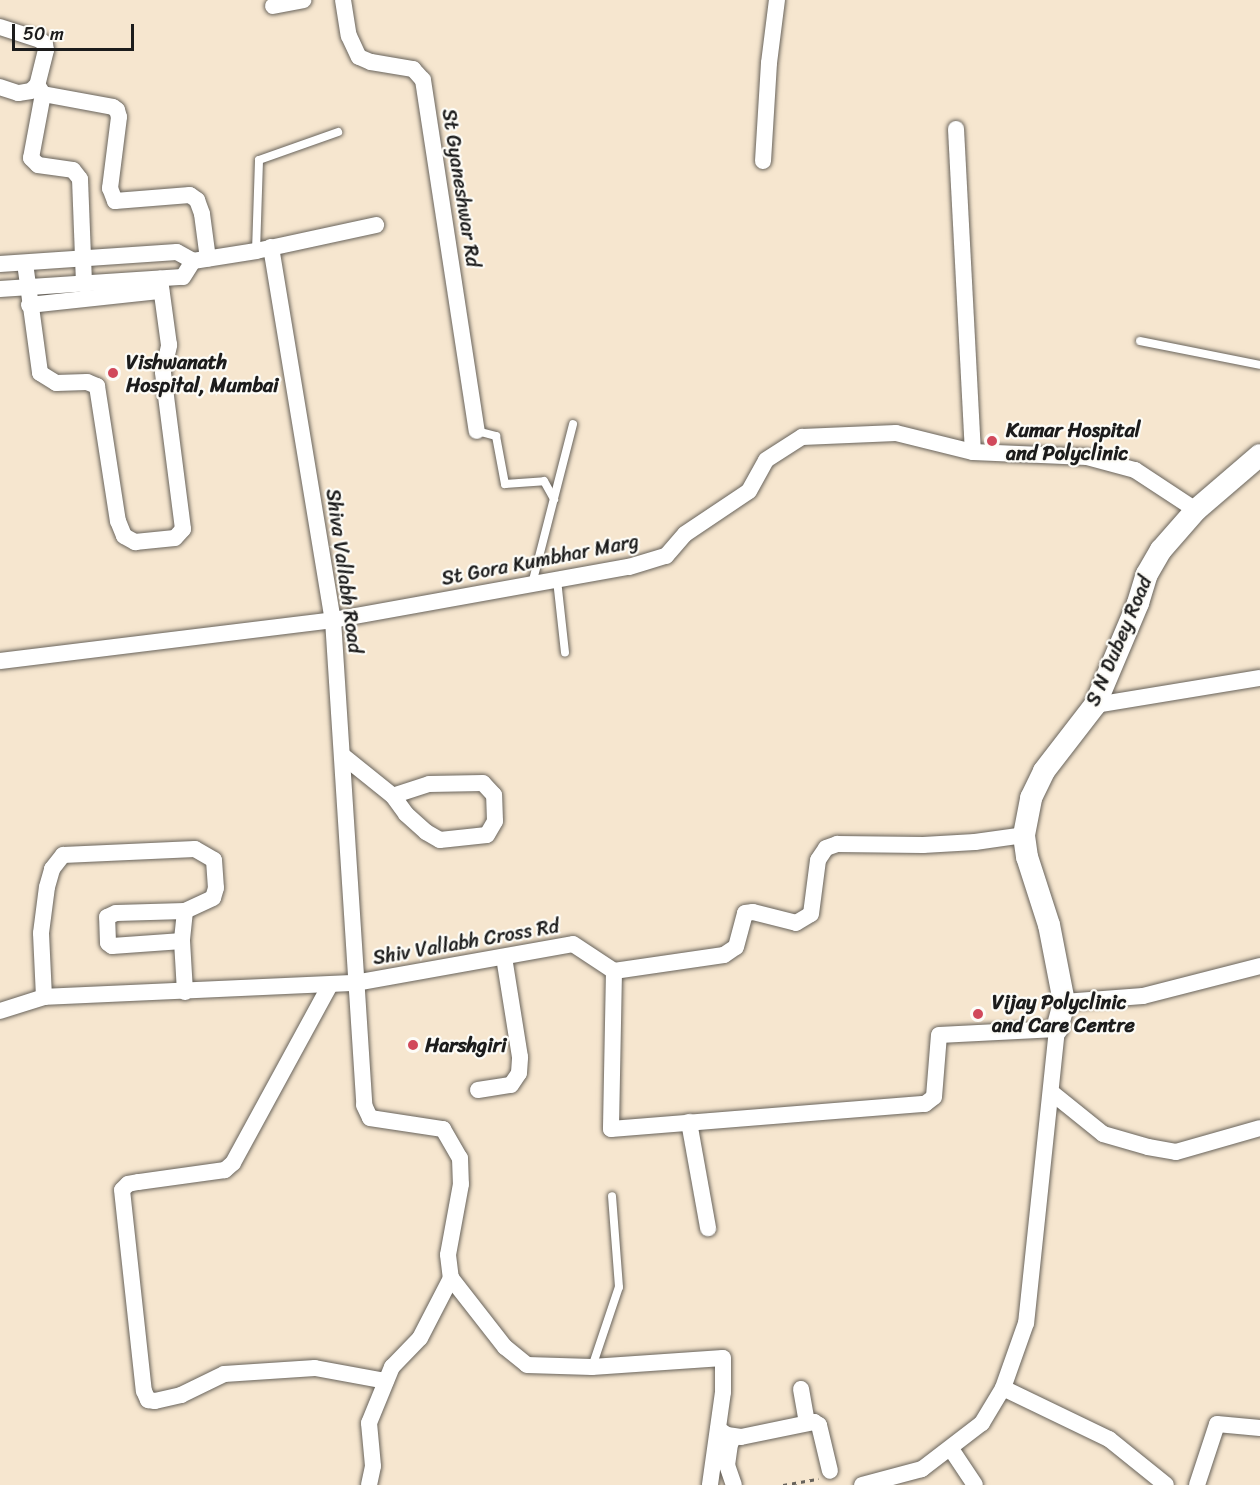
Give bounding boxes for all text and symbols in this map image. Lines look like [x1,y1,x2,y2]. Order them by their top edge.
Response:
scale bar [15,12,136,50]
text: 50 m [23,18,64,50]
street label: St Gyaneshwar Rd [437,108,485,268]
place label: Vishwanath Hospital, Mumbai [126,350,279,397]
marker: Vishwanath Hospital, Mumbai [104,364,122,382]
place label: Kumar Hospital and Polyclinic [1006,418,1141,465]
marker: Kumar Hospital and Polyclinic [983,432,1001,450]
street label: Shiva Vallabh Road [321,488,367,654]
street label: St Gora Kumbhar Marg [440,529,640,591]
street label: S N Dubey Road [1081,572,1157,710]
street label: Shiv Vallabh Cross Rd [372,914,560,970]
place label: Vijay Polyclinic and Care Centre [992,990,1136,1037]
marker: Vijay Polyclinic and Care Centre [969,1005,987,1023]
place label: Harshgiri [425,1033,506,1057]
marker: Harshgiri [406,1038,420,1052]

